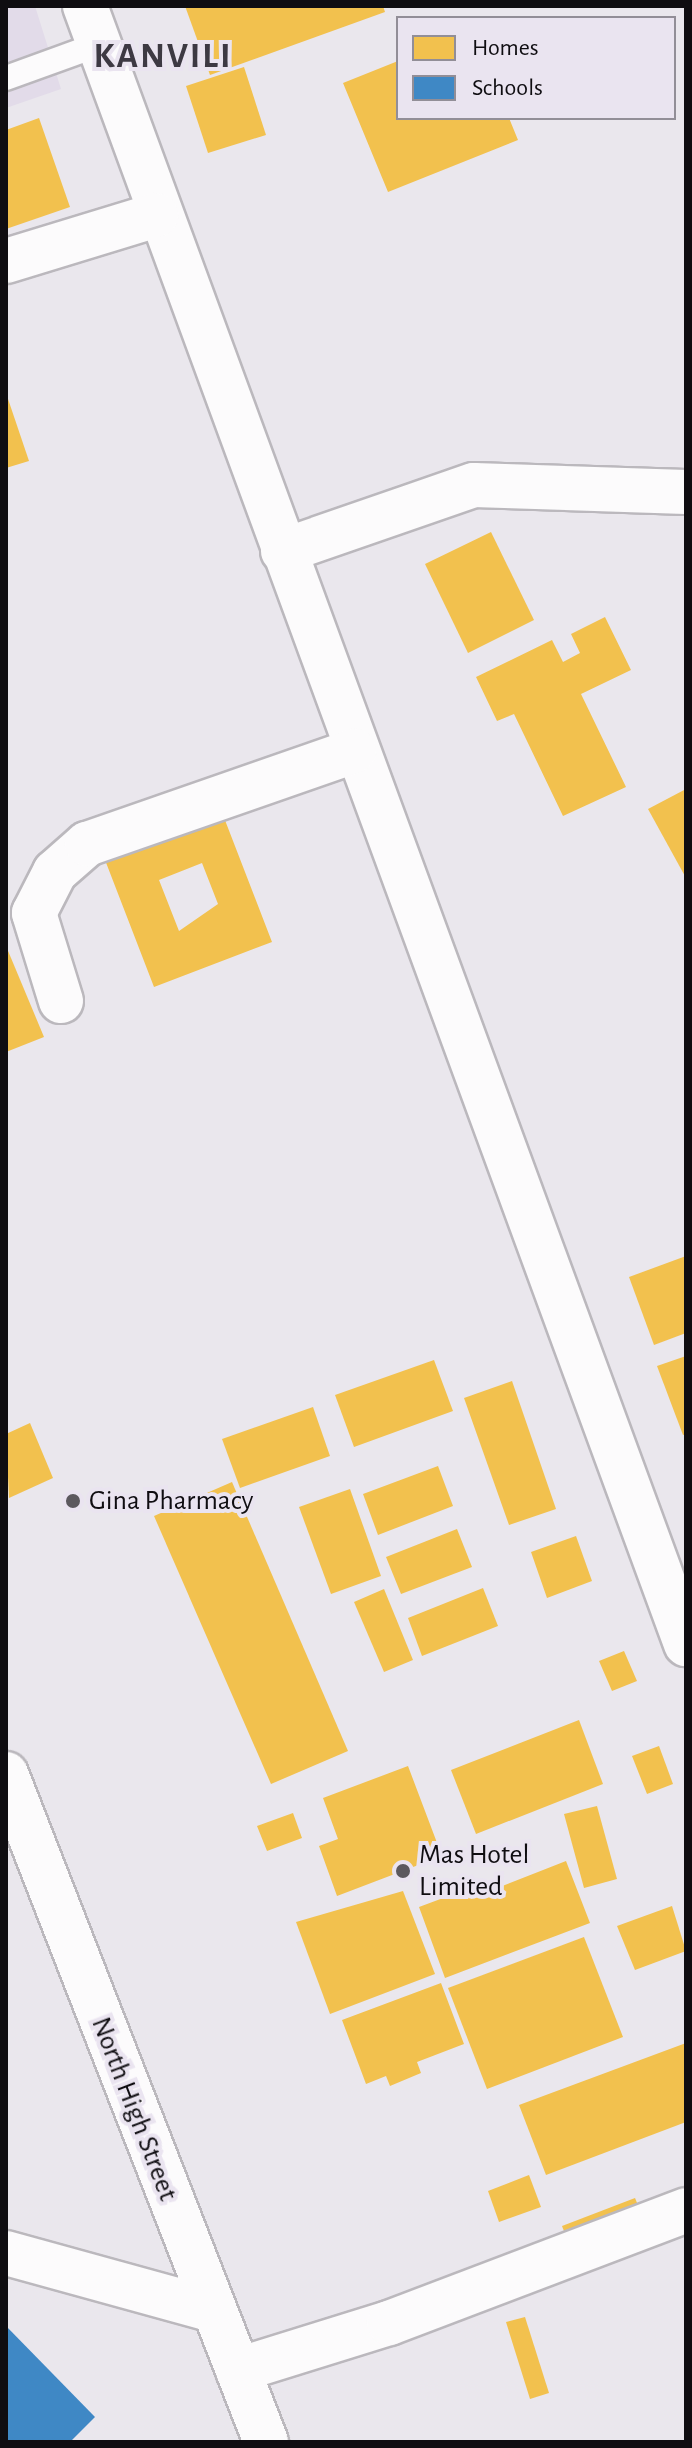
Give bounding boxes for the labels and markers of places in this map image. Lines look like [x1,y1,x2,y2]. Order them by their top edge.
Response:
place label: Gina Pharmacy [89,1484,253,1518]
marker: Gina Pharmacy [64,1492,82,1510]
place label: Mas Hotel Limited [419,1838,529,1904]
marker: Mas Hotel Limited [394,1862,412,1880]

